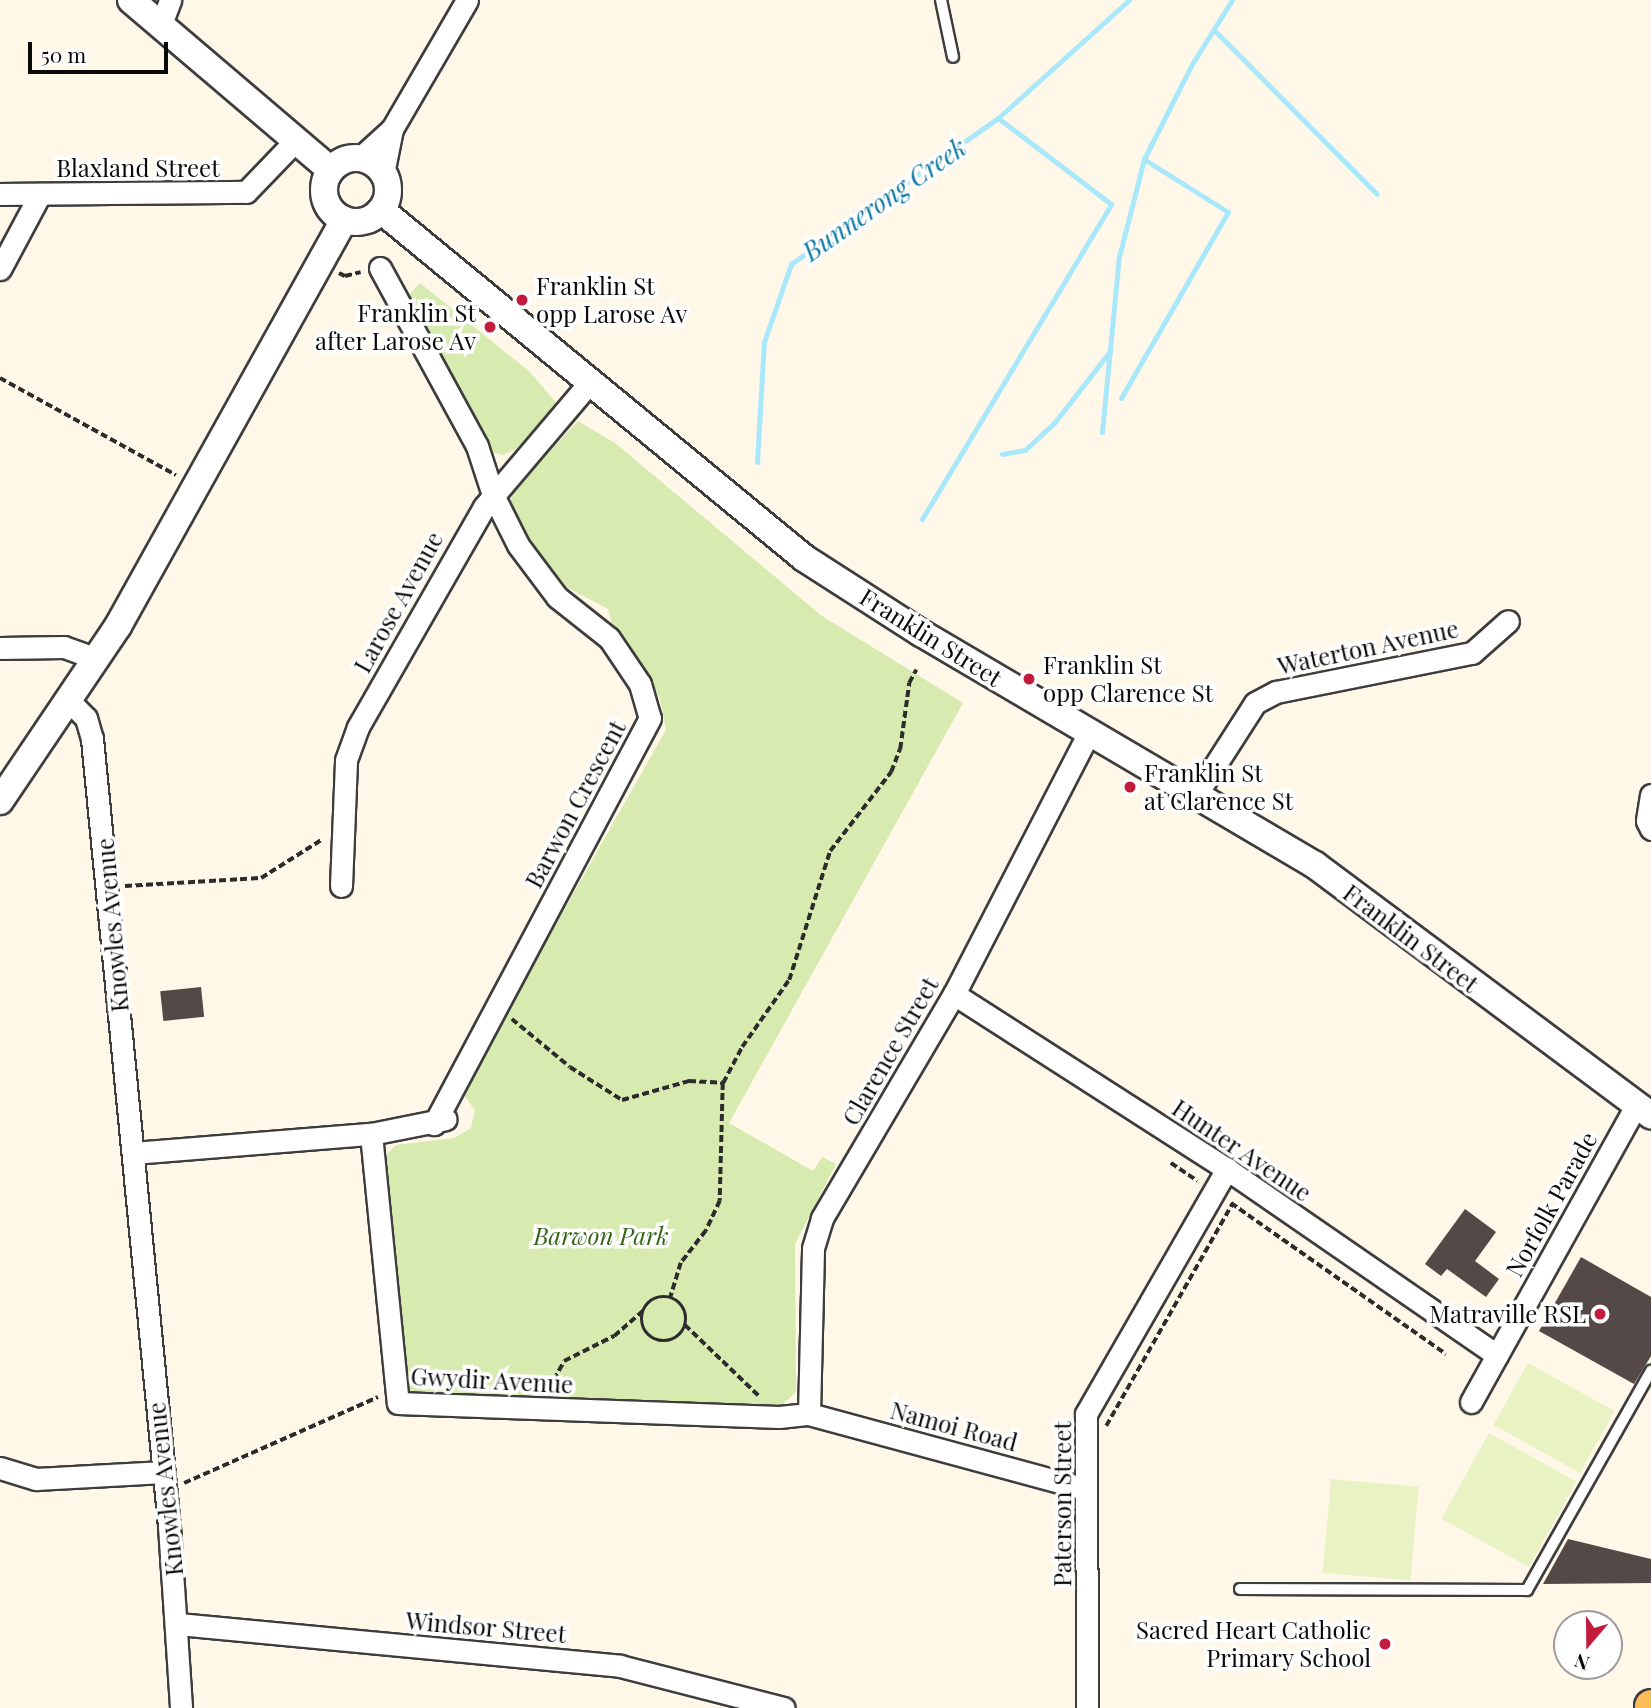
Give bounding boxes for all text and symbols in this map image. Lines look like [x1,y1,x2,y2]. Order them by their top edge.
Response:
scale bar [32,28,172,72]
text: 50 m [41,40,86,68]
water label: Bunnerong Creek [796,131,972,267]
street label: Blaxland Street [56,154,220,182]
place label: Franklin St opp Larose Av [536,272,688,328]
marker: Franklin St opp Larose Av [514,292,530,308]
place label: Franklin St after Larose Av [314,299,476,355]
marker: Franklin St after Larose Av [482,319,498,335]
street label: Larose Avenue [347,526,449,678]
street label: Franklin Street [855,582,1007,692]
street label: Waterton Avenue [1275,614,1461,680]
place label: Franklin St opp Clarence St [1043,651,1213,707]
marker: Franklin St opp Clarence St [1021,671,1037,687]
street label: Barwon Crescent [519,715,631,893]
place label: Franklin St at Clarence St [1144,759,1294,815]
marker: Franklin St at Clarence St [1122,779,1138,795]
street label: Knowles Avenue [90,836,134,1014]
street label: Franklin Street [1338,878,1484,998]
street label: Clarence Street [836,972,944,1130]
street label: Hunter Avenue [1167,1093,1317,1207]
street label: Norfolk Parade [1499,1126,1603,1282]
park label: Barwon Park [533,1222,669,1250]
place label: Matraville RSL [1429,1300,1586,1328]
marker: Matraville RSL [1592,1306,1608,1322]
street label: Gwydir Avenue [409,1361,575,1399]
street label: Namoi Road [887,1395,1021,1457]
street label: Knowles Avenue [142,1400,188,1578]
street label: Paterson Street [1048,1421,1076,1587]
street label: Windsor Street [404,1606,568,1648]
north arrow [1553,1610,1623,1680]
place label: Sacred Heart Catholic Primary School [1136,1616,1371,1672]
marker: Sacred Heart Catholic Primary School [1377,1636,1393,1652]
text: N [1571,1648,1592,1677]

